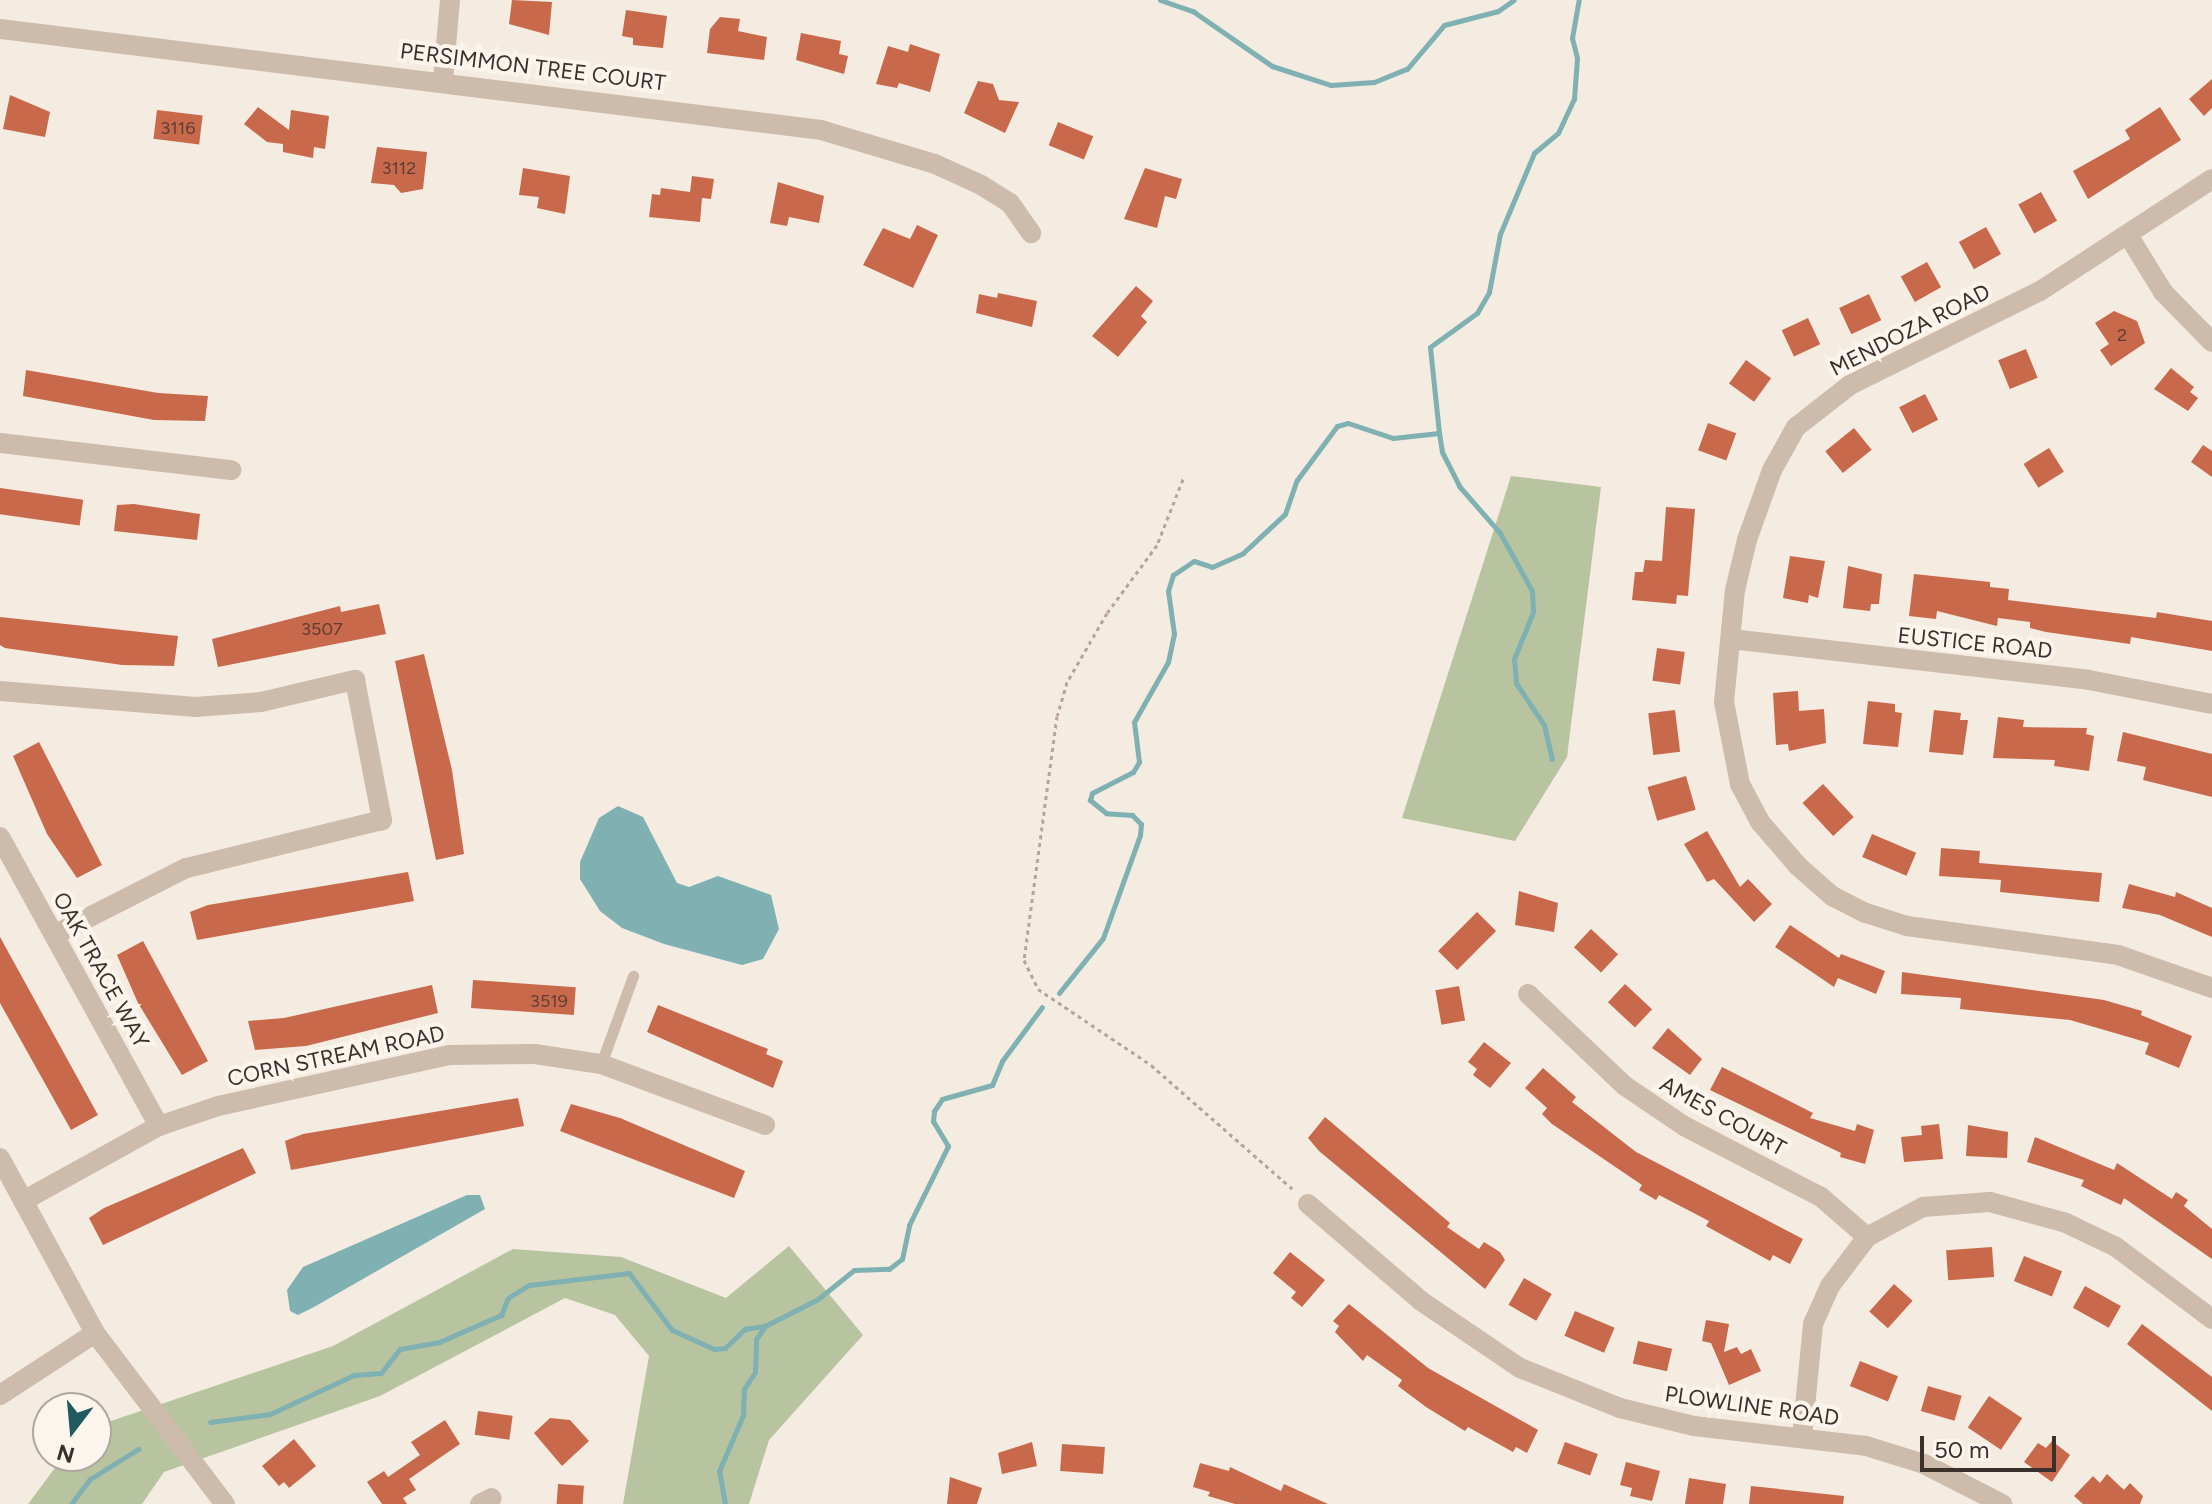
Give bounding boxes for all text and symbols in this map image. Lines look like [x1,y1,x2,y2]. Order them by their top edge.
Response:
street label: PERSIMMON TREE COURT [399,38,667,96]
house number: 3116 [161,117,195,139]
house number: 3112 [382,157,416,179]
street label: MENDOZA ROAD [1826,278,1994,382]
house number: 2 [2117,324,2127,346]
house number: 3507 [301,618,343,640]
street label: EUSTICE ROAD [1896,622,2054,664]
street label: OAK TRACE WAY [47,888,155,1052]
house number: 3519 [530,990,568,1012]
street label: CORN STREAM ROAD [225,1020,447,1092]
street label: AMES COURT [1655,1071,1791,1161]
street label: PLOWLINE ROAD [1663,1381,1841,1431]
north arrow [32,1392,112,1472]
scale bar [1924,1420,2060,1470]
text: 50 m [1934,1435,1990,1464]
text: N [54,1438,78,1469]

